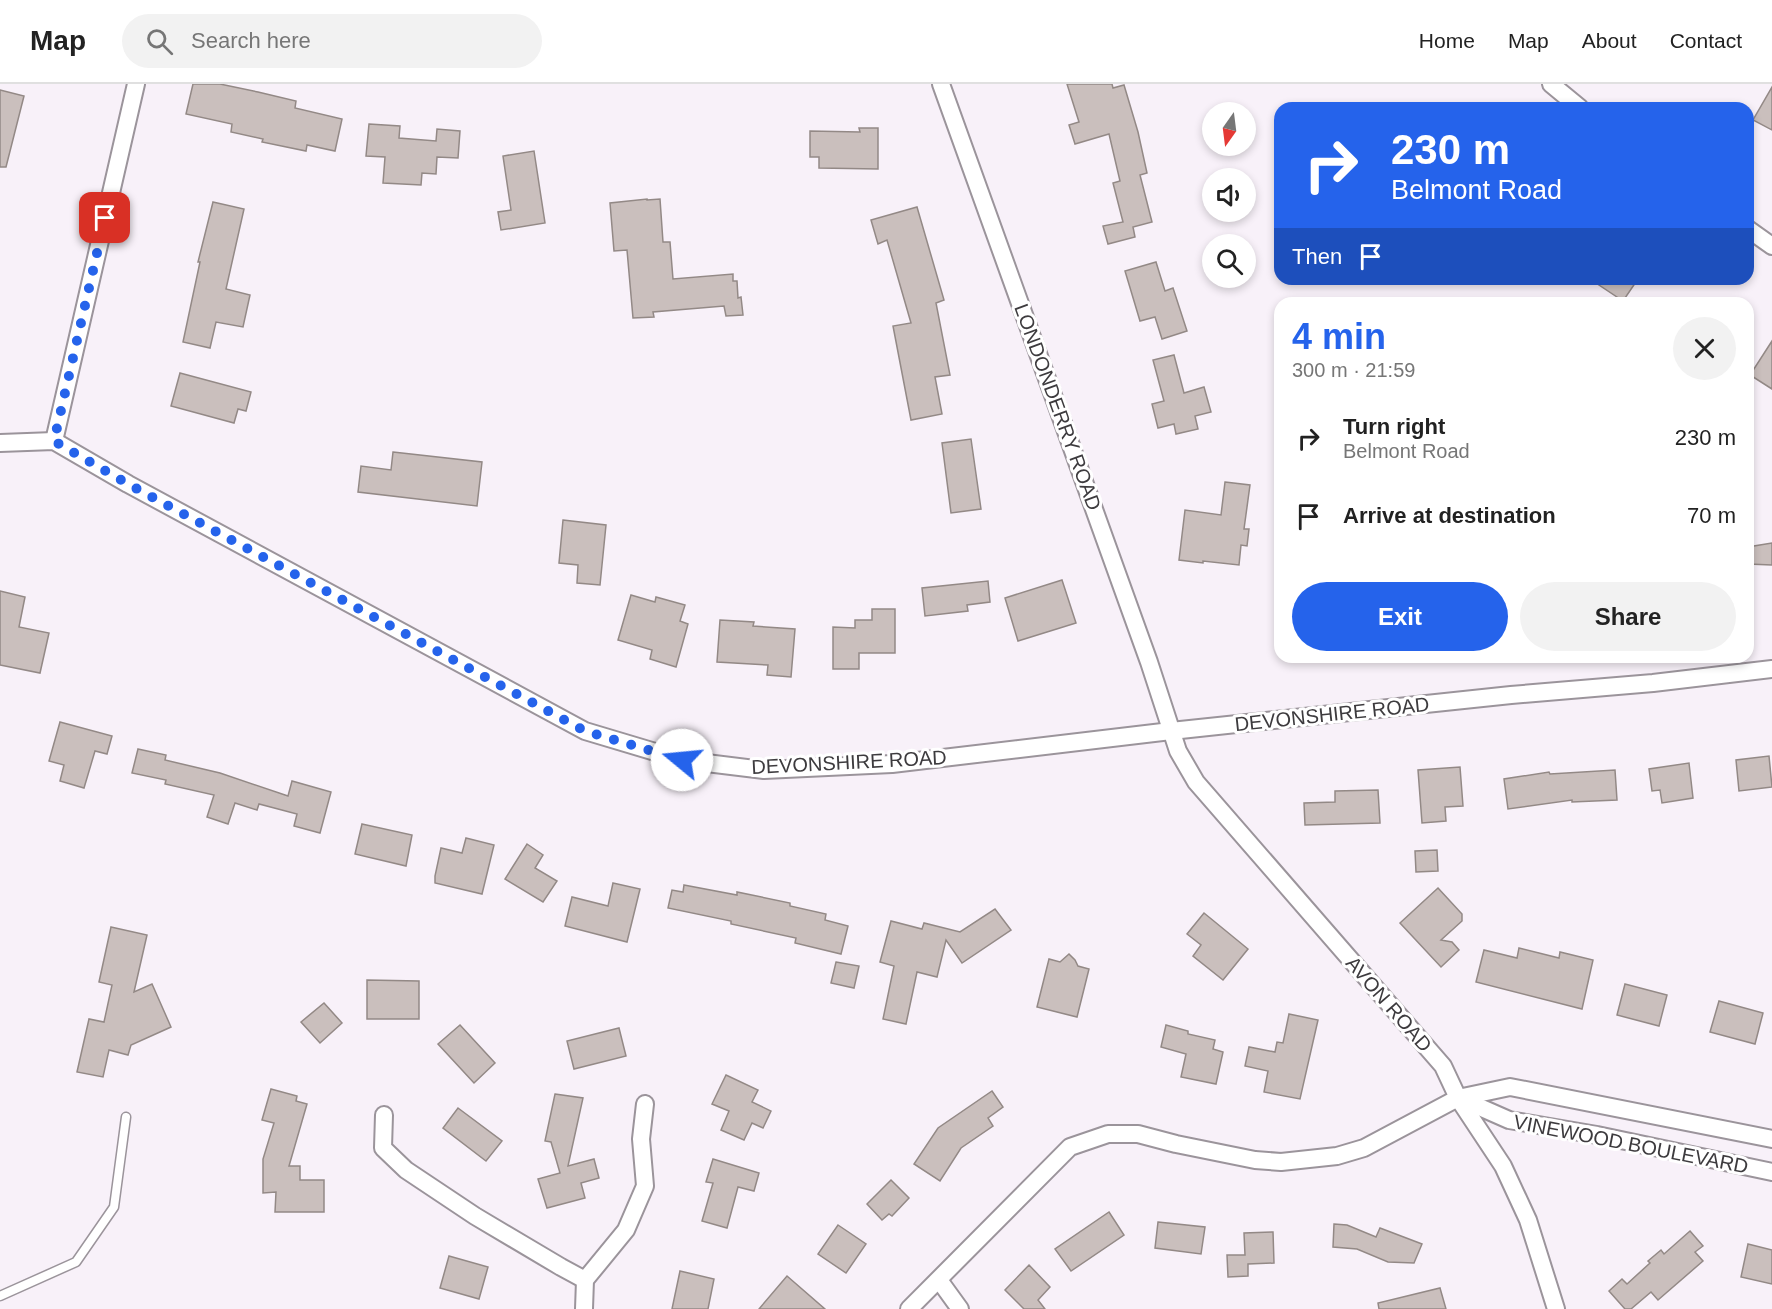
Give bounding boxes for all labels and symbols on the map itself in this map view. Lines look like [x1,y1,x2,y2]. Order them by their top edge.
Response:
north arrow [1202,102,1256,156]
pin [79,192,130,243]
street label: LONDONDERRY ROAD [1010,301,1106,513]
street label: DEVONSHIRE ROAD [1234,693,1430,735]
position arrow [650,728,714,792]
street label: DEVONSHIRE ROAD [751,746,947,778]
street label: AVON ROAD [1342,952,1436,1056]
street label: VINEWOOD BOULEVARD [1512,1110,1750,1178]

